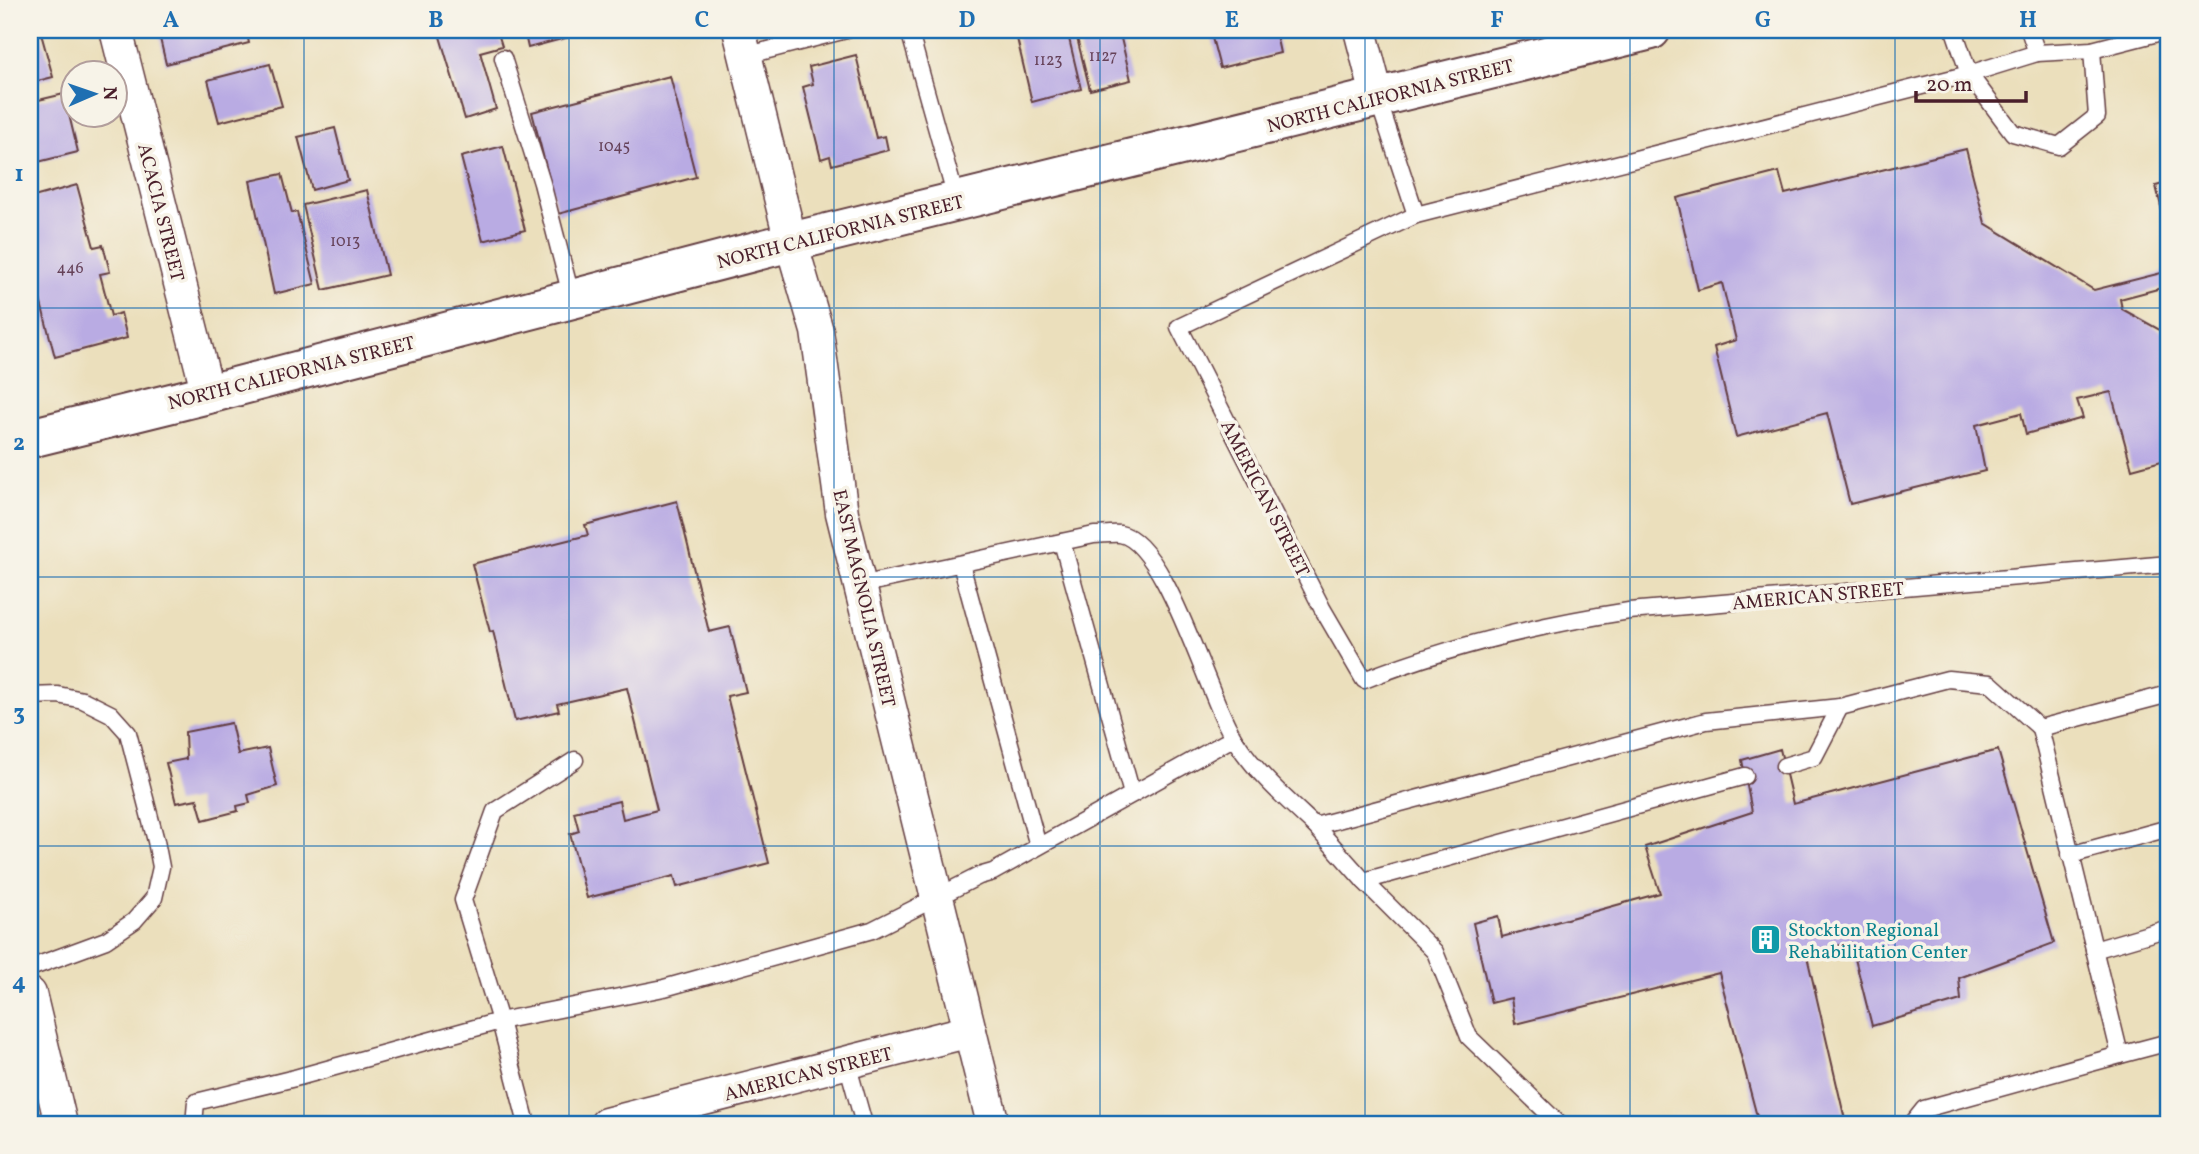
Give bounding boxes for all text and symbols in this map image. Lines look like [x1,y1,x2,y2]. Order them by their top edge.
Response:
text: A [163,5,179,37]
text: B [428,5,444,37]
text: C [695,5,709,37]
text: D [959,5,976,37]
text: E [1225,5,1239,37]
text: F [1490,5,1504,37]
text: G [1755,5,1771,37]
text: H [2019,5,2037,37]
house number: 1127 [1089,46,1117,68]
house number: 1123 [1034,50,1062,72]
street label: NORTH CALIFORNIA STREET [1264,54,1517,140]
north arrow [60,60,130,130]
scale bar [1916,60,2026,104]
text: 20 m [1926,71,1972,100]
text: N [96,86,122,101]
house number: 1045 [598,136,630,158]
street label: ACACIA STREET [130,141,190,284]
text: 1 [14,159,24,191]
street label: NORTH CALIFORNIA STREET [714,190,967,276]
house number: 1013 [330,231,360,253]
house number: 446 [56,258,84,280]
street label: NORTH CALIFORNIA STREET [165,331,418,417]
street label: AMERICAN STREET [1213,416,1315,582]
text: 2 [13,428,25,460]
street label: EAST MAGNOLIA STREET [825,487,901,710]
street label: AMERICAN STREET [1731,577,1905,617]
text: 3 [13,698,25,730]
place label: Stockton Regional Rehabilitation Center [1788,918,1968,966]
building icon: Stockton Regional Rehabilitation Center [1748,923,1782,957]
text: 4 [12,967,26,999]
street label: AMERICAN STREET [722,1041,895,1108]

